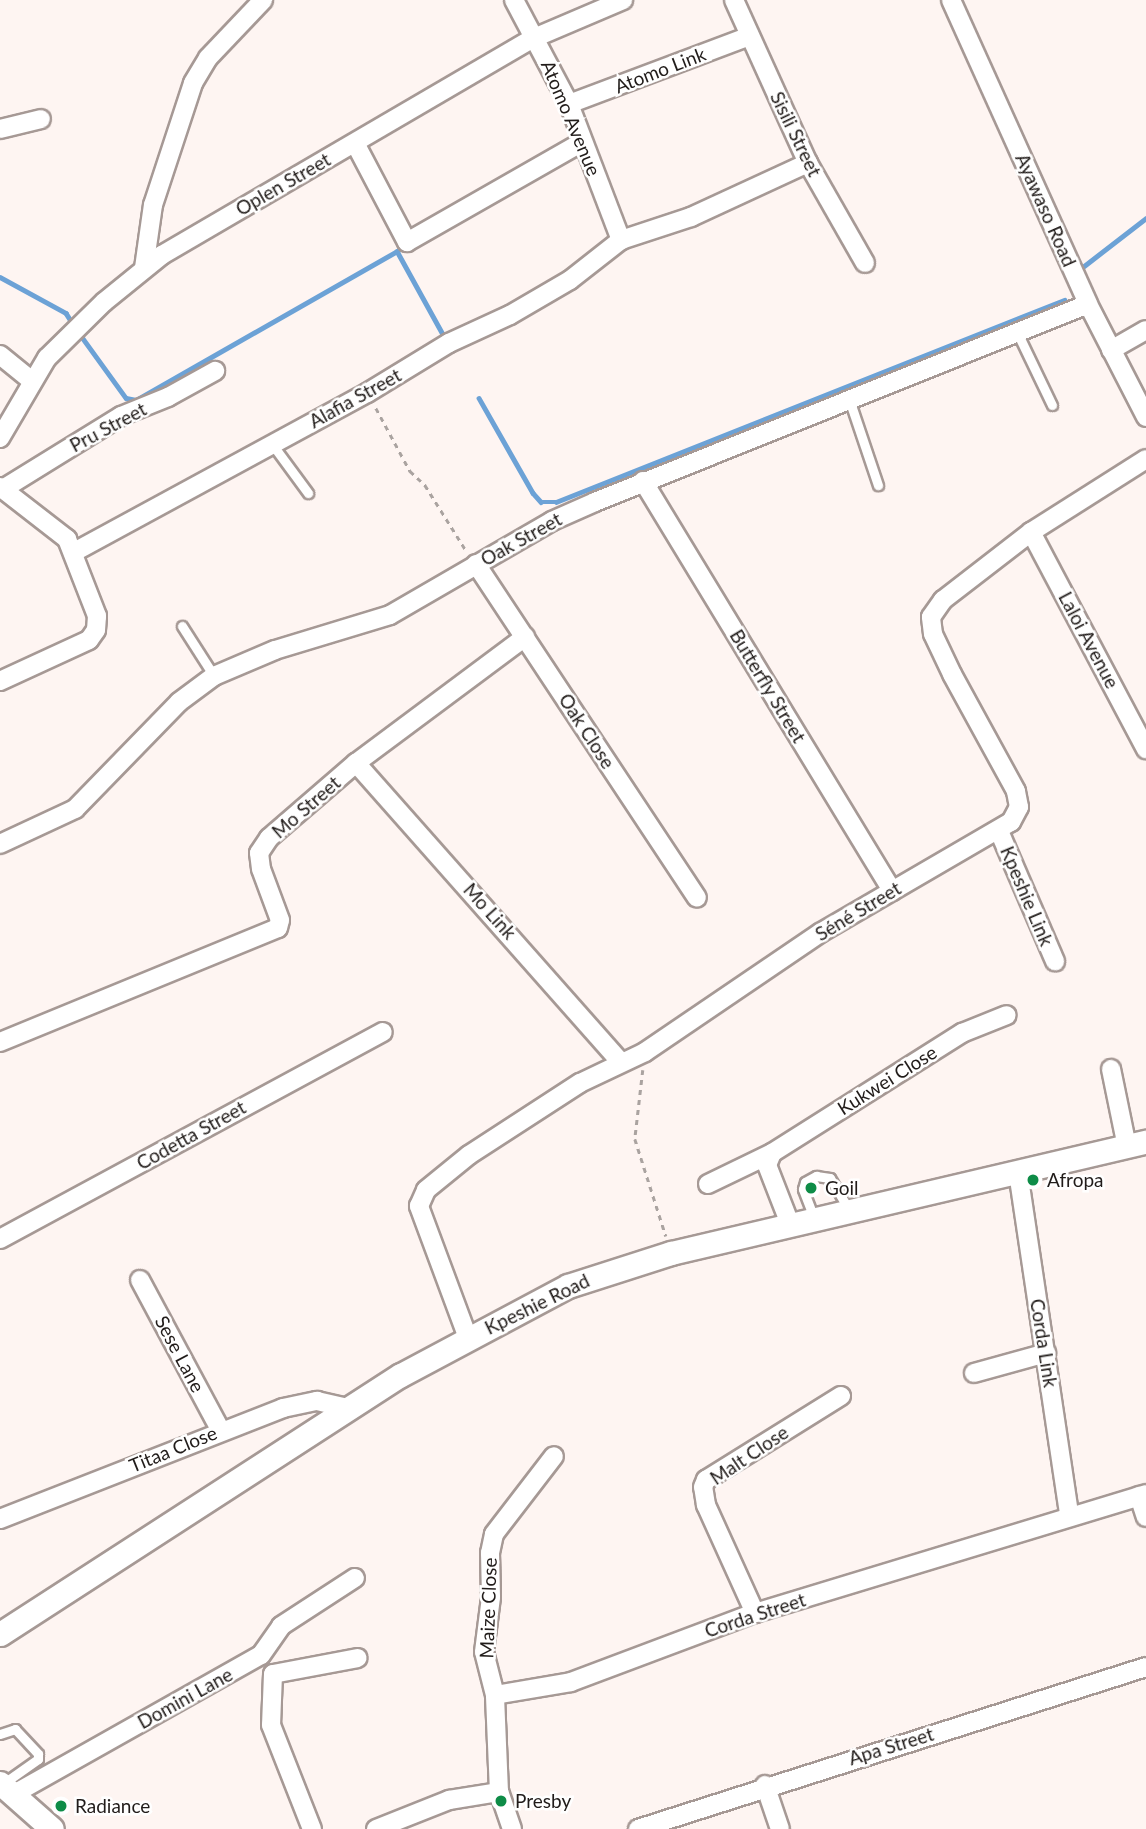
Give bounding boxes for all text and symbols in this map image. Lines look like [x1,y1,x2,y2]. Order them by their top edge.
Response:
street label: Atomo Link [611,42,709,98]
street label: Atomo Avenue [536,56,606,180]
street label: Sisili Street [766,88,826,180]
street label: Oplen Street [232,148,334,220]
street label: Ayawaso Road [1011,150,1081,270]
street label: Alafia Street [305,363,405,433]
street label: Pru Street [66,397,150,457]
street label: Oak Street [477,507,565,571]
street label: Laloi Avenue [1054,588,1124,692]
street label: Butterfly Street [725,625,811,747]
street label: Oak Close [554,689,620,773]
street label: Mo Street [267,771,345,843]
street label: Kpeshie Link [996,843,1058,949]
street label: Séné Street [811,877,905,945]
street label: Mo Link [459,878,521,944]
street label: Kukwei Close [833,1040,941,1120]
street label: Codetta Street [132,1096,250,1174]
place label: Afropa [1047,1169,1103,1191]
marker: Afropa [1025,1172,1041,1188]
place label: Goil [825,1177,859,1199]
marker: Goil [803,1180,819,1196]
street label: Kpeshie Road [481,1269,593,1339]
street label: Corda Link [1026,1297,1062,1389]
street label: Sese Lane [150,1312,210,1396]
street label: Titaa Close [126,1421,220,1477]
street label: Malt Close [706,1421,792,1489]
street label: Maize Close [475,1557,501,1659]
street label: Corda Street [702,1588,808,1642]
street label: Domini Lane [133,1663,237,1733]
street label: Apa Street [846,1722,936,1770]
place label: Presby [515,1790,571,1812]
marker: Presby [493,1793,509,1809]
place label: Radiance [75,1795,150,1817]
marker: Radiance [53,1798,69,1814]

